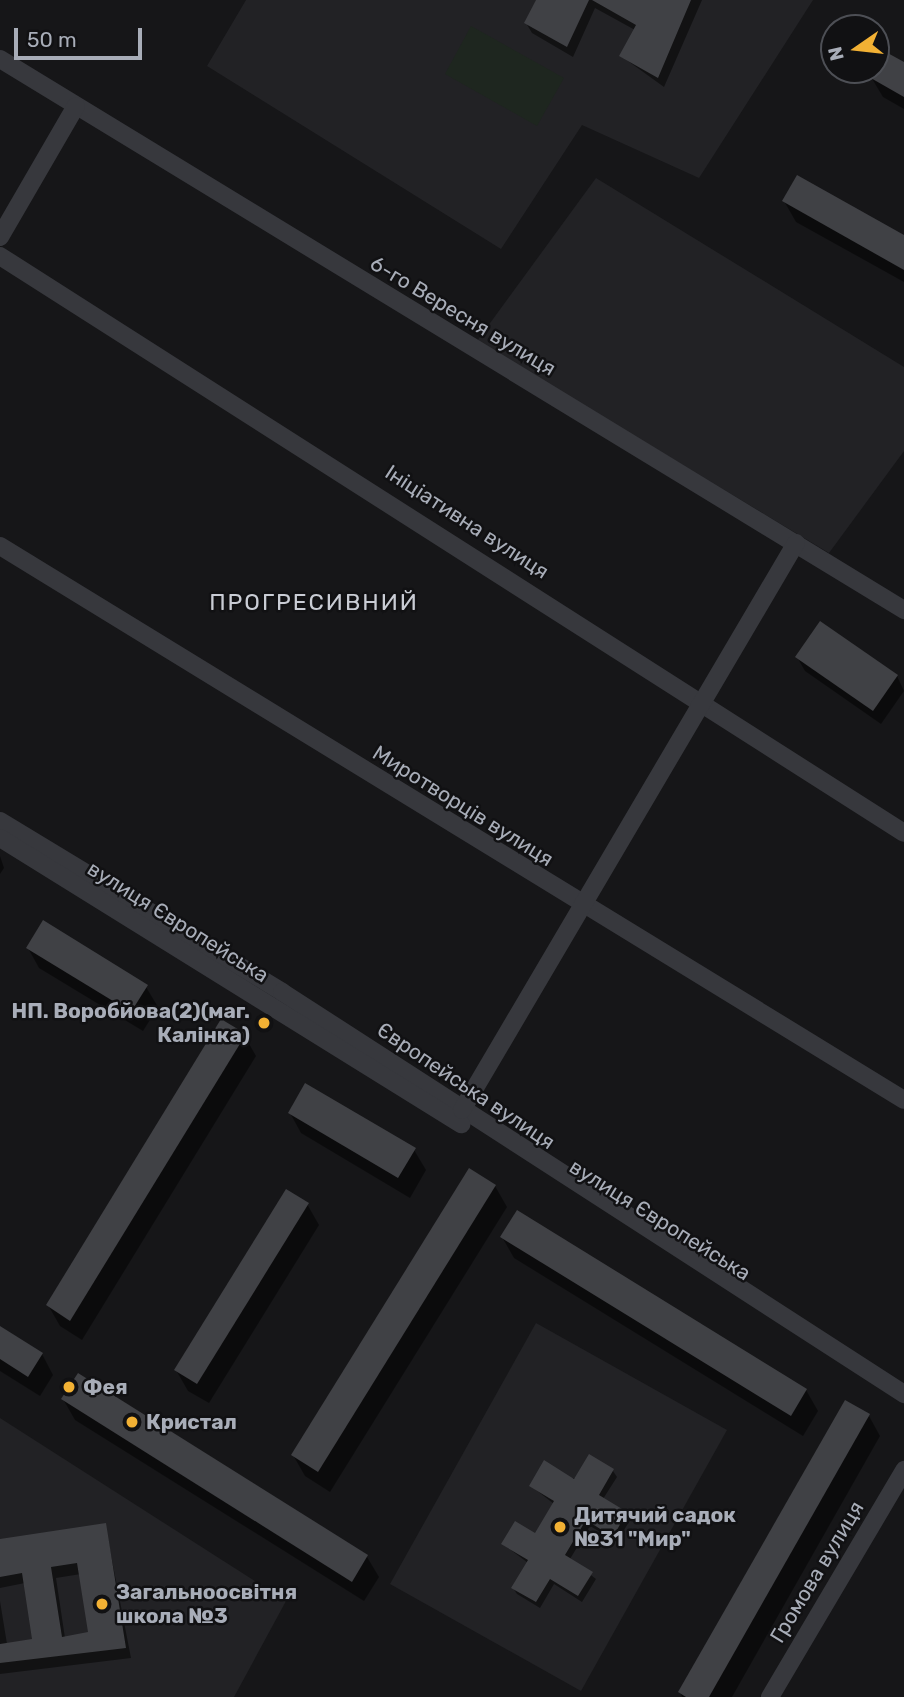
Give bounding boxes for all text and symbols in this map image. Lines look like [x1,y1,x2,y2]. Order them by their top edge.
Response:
scale bar [18,14,145,58]
north arrow [820,14,890,84]
text: 50 m [27,27,77,52]
text: N [823,44,849,63]
street label: 6-го Вересня вулиця [366,251,560,381]
street label: Ініціативна вулиця [380,460,554,584]
district label: ПРОГРЕСИВНИЙ [211,588,417,616]
street label: Миротворців вулиця [368,740,558,872]
street label: вулиця Європейська [83,856,273,988]
place label: НП. Воробйова(2)(маг. Калінка) [12,998,250,1048]
marker: НП. Воробйова(2)(маг. Калінка) [256,1015,272,1031]
street label: Європейська вулиця [372,1017,560,1155]
street label: вулиця Європейська [565,1154,755,1286]
place label: Фея [83,1374,128,1400]
marker: Фея [61,1379,77,1395]
place label: Кристал [146,1409,237,1435]
marker: Кристал [124,1414,140,1430]
street label: Громова вулиця [765,1497,869,1647]
place label: Дитячий садок №31 "Мир" [574,1502,736,1552]
marker: Дитячий садок №31 "Мир" [552,1519,568,1535]
place label: Загальноосвітня школа №3 [116,1579,297,1629]
marker: Загальноосвітня школа №3 [94,1596,110,1612]

